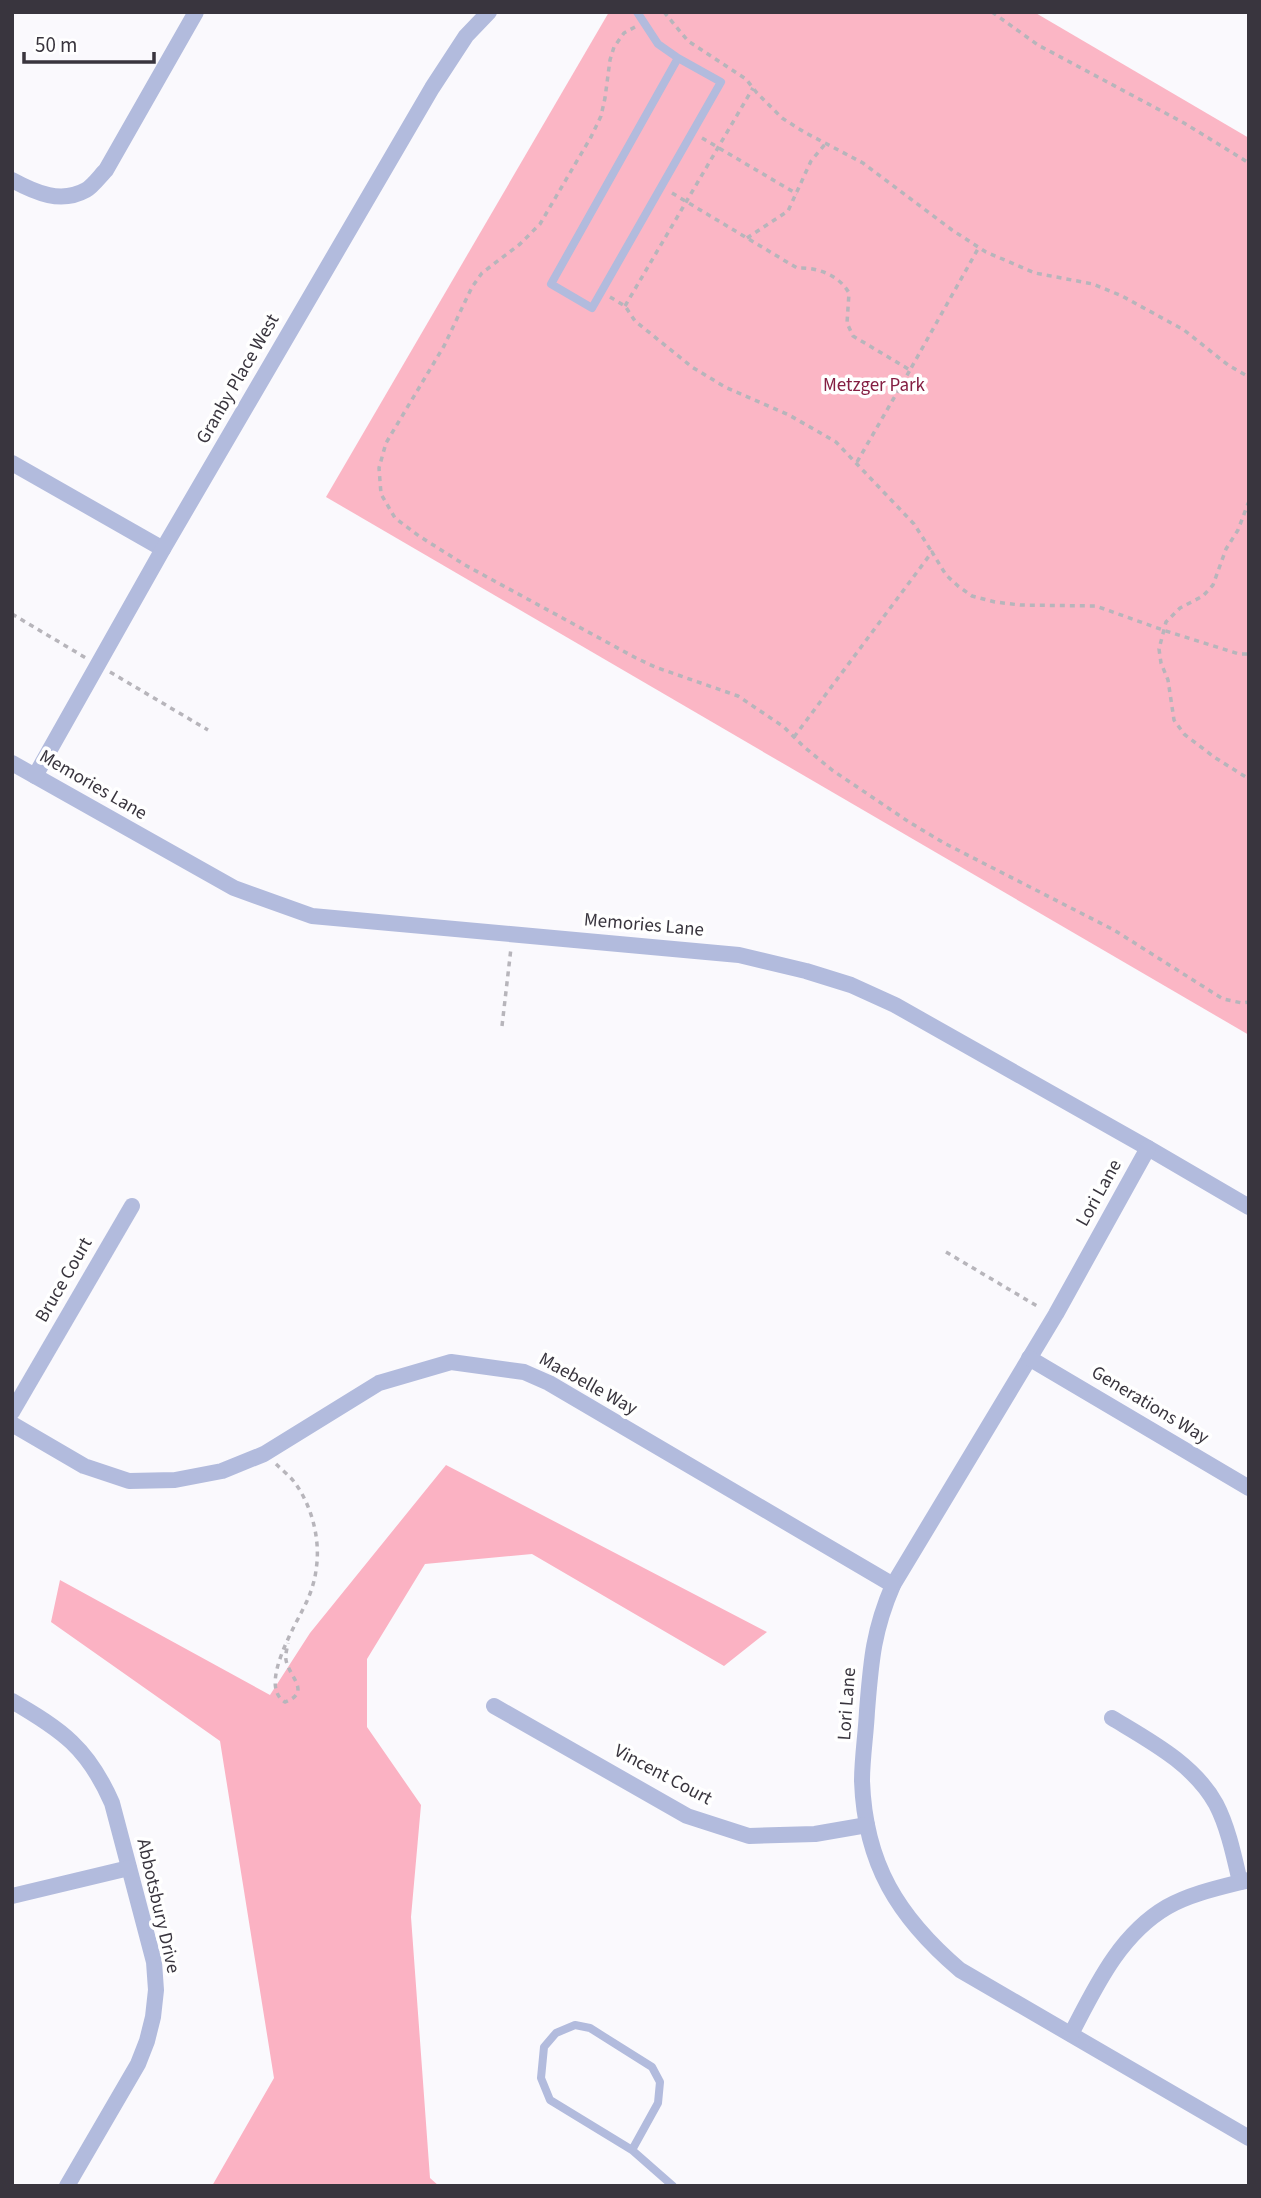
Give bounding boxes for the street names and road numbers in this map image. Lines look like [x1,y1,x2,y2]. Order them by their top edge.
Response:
street label: Granby Place West [190,309,286,449]
street label: Memories Lane [34,743,152,827]
street label: Memories Lane [583,906,705,944]
street label: Lori Lane [1069,1155,1129,1231]
street label: Bruce Court [29,1232,99,1327]
street label: Maebelle Way [534,1346,642,1422]
street label: Generations Way [1086,1359,1214,1451]
street label: Lori Lane [831,1667,863,1741]
street label: Vincent Court [609,1738,717,1812]
street label: Abbotsbury Drive [129,1836,187,1976]

